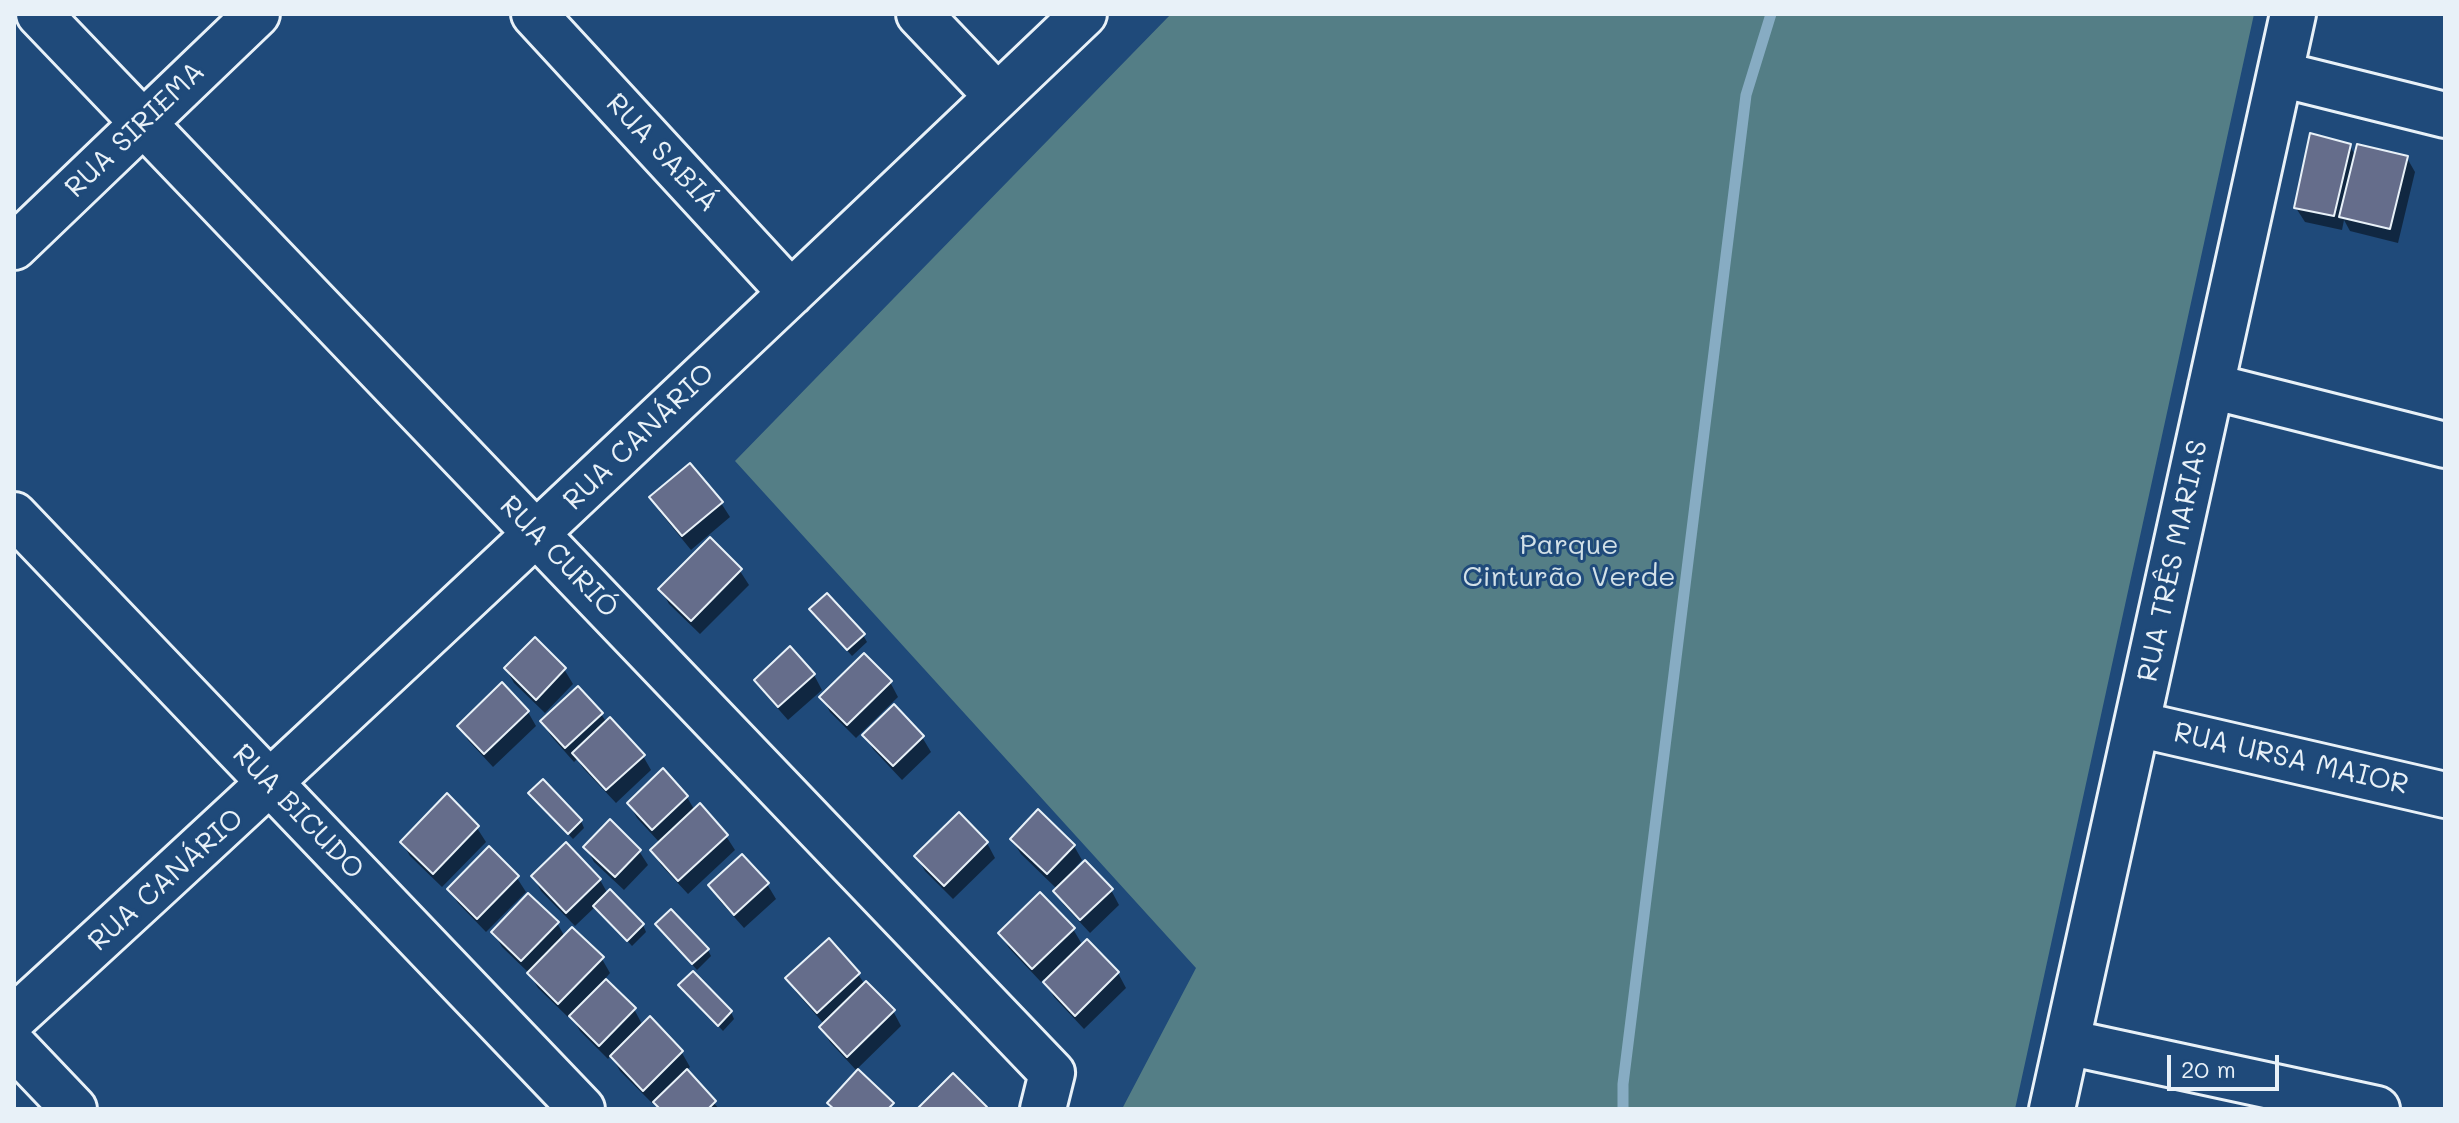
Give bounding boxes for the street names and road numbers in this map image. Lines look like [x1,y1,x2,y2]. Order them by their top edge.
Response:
street label: RUA SIRIEMA [58,55,212,205]
street label: RUA SABIÁ [599,87,725,219]
street label: RUA CANÁRIO [557,357,721,517]
street label: RUA TRÊS MARIAS [2131,437,2215,685]
street label: RUA CURIÓ [493,489,625,625]
street label: RUA URSA MAIOR [2170,716,2412,802]
street label: RUA BICUDO [225,737,371,887]
street label: RUA CANÁRIO [82,802,250,958]

